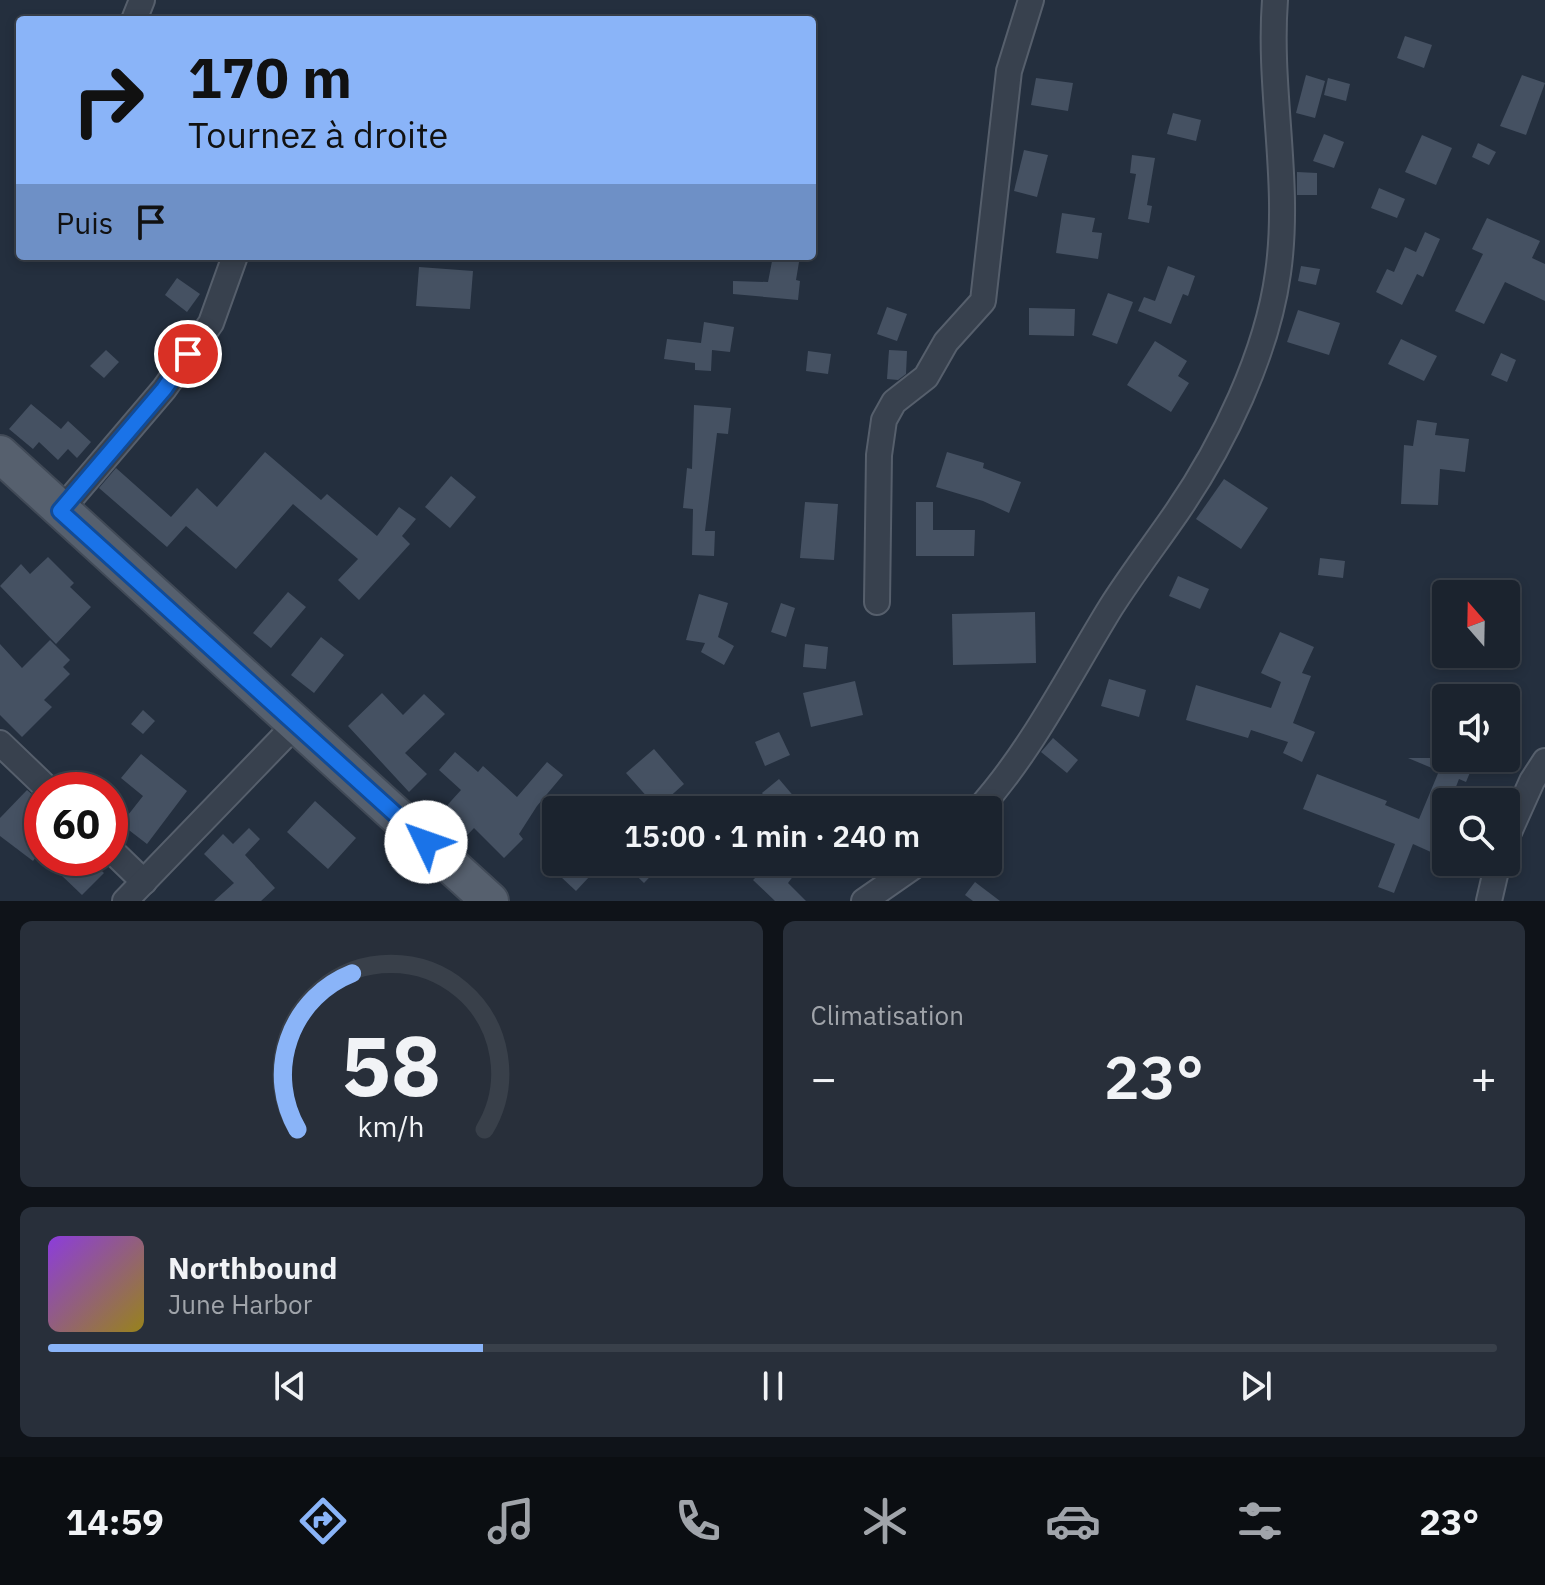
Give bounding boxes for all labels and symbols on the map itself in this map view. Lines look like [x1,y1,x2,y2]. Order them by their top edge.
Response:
pin [154,320,222,388]
north arrow [1432,580,1520,668]
speed limit sign: 60 [24,772,128,876]
position arrow [384,800,468,884]

